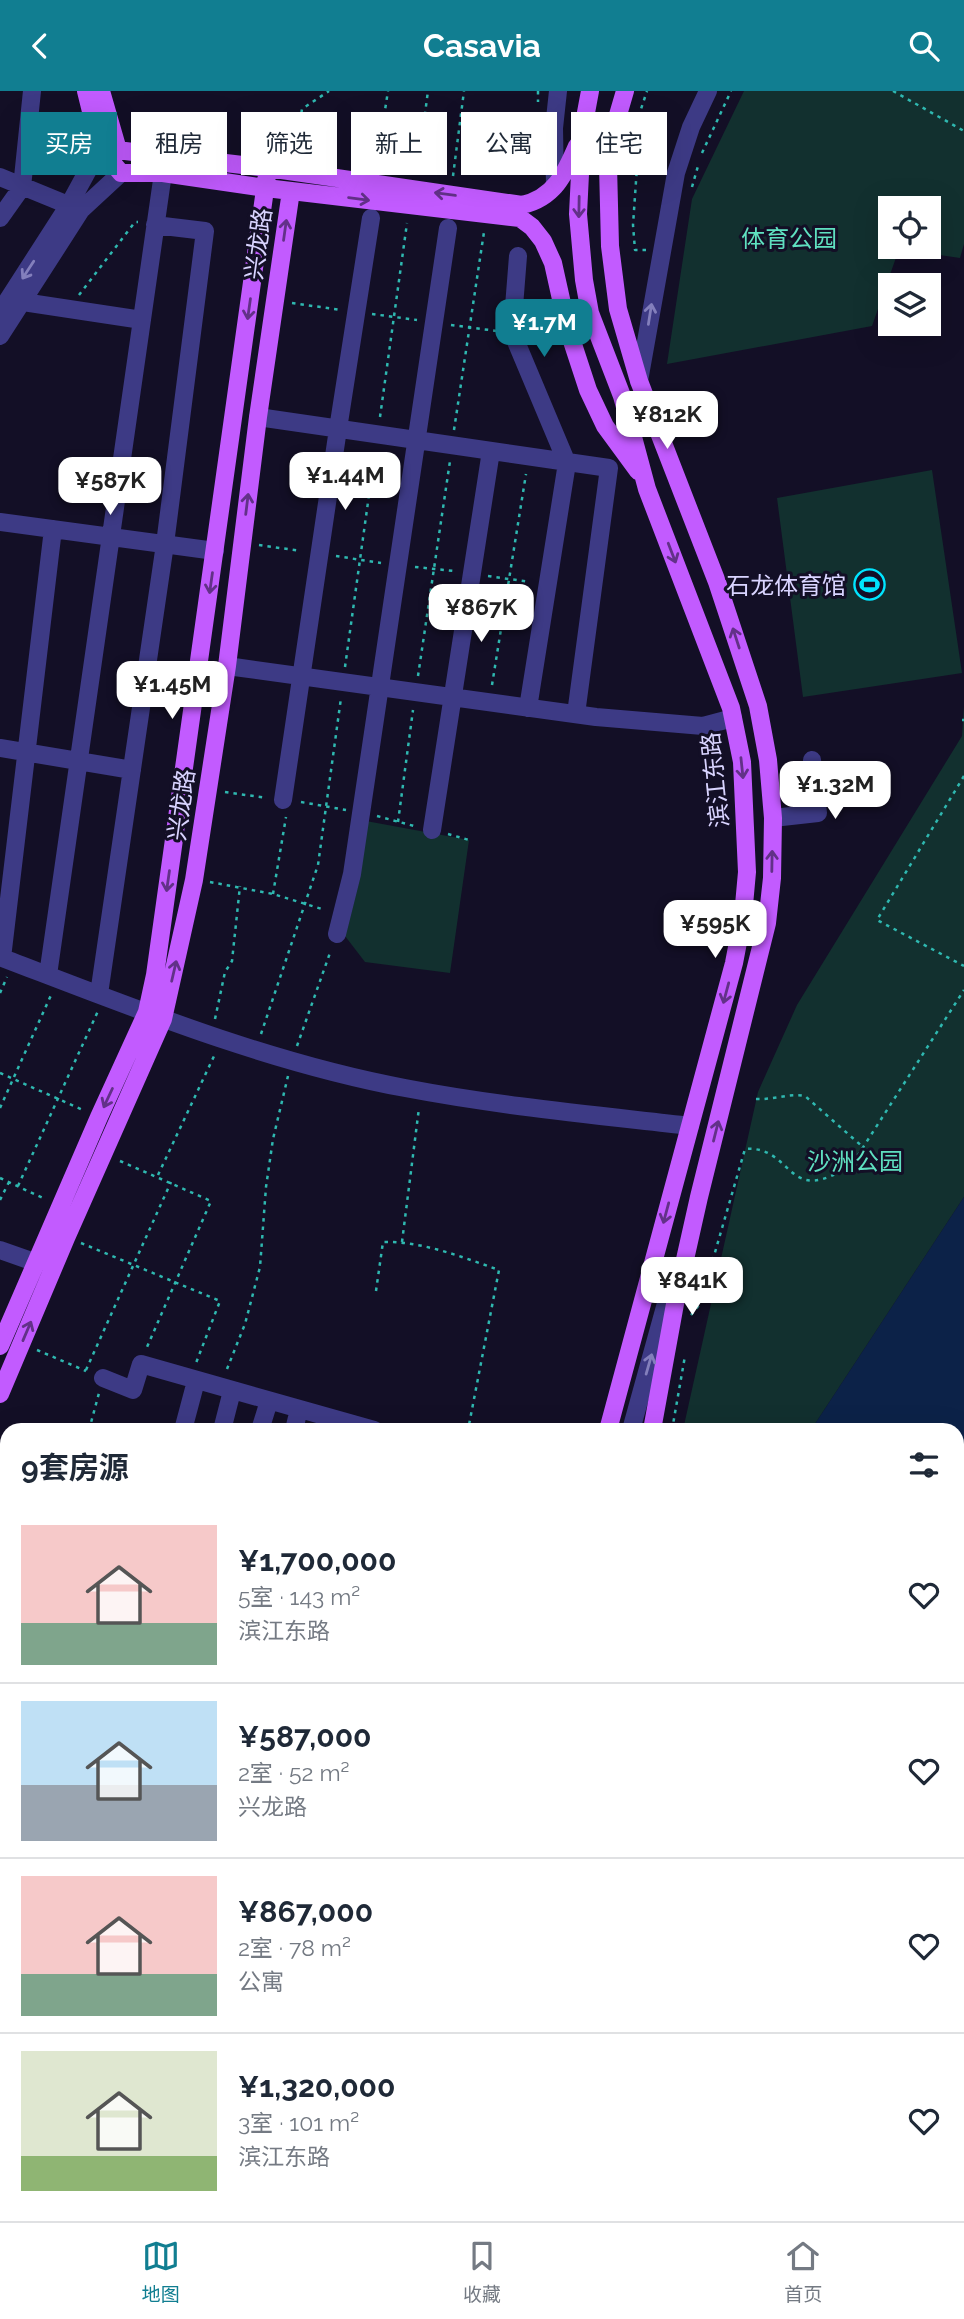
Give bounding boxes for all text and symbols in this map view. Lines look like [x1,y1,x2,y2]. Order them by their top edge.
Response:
icon: back [21,27,59,65]
text: Casavia [423,27,541,64]
icon: search [905,27,943,65]
chip: 买房 [21,112,117,175]
chip: 租房 [131,112,227,175]
chip: 筛选 [241,112,337,175]
chip: 新上 [351,112,447,175]
chip: 公寓 [461,112,557,175]
chip: 住宅 [571,112,667,175]
one-way arrow [434,187,457,200]
one-way arrow [347,192,369,205]
one-way arrow [572,196,586,219]
map controls [878,196,941,336]
button: locate [878,196,941,259]
street label: 兴龙路 [239,206,277,282]
one-way arrow [279,219,292,242]
park label: 体育公园 [741,224,837,253]
one-way arrow [20,259,34,279]
button: layers [878,273,941,336]
one-way arrow [243,297,256,320]
pin: ¥1.7M [495,299,593,359]
one-way arrow [644,303,657,325]
text: ¥1.7M [511,308,577,335]
pin: ¥812K [618,391,716,451]
text: ¥812K [632,400,702,427]
pin: ¥1.44M [288,453,402,512]
pin: ¥587K [61,457,159,517]
text: ¥1.44M [305,461,385,488]
text: ¥587K [74,466,146,493]
one-way arrow [241,493,254,516]
one-way arrow [666,541,679,563]
sports icon: 石龙体育馆 [852,568,886,602]
one-way arrow [204,571,217,593]
place label: 石龙体育馆 [726,571,846,600]
pin: ¥867K [432,585,530,644]
text: ¥867K [445,593,517,620]
one-way arrow [728,628,741,650]
pin: ¥1.45M [115,661,229,721]
text: ¥1.45M [133,670,211,697]
street label: 滨江东路 [696,731,734,829]
one-way arrow [736,756,749,779]
pin: ¥1.32M [778,761,892,821]
street label: 兴龙路 [162,767,200,843]
text: ¥1.32M [796,770,874,797]
one-way arrow [766,850,779,873]
one-way arrow [162,869,175,891]
pin: ¥595K [666,901,764,960]
text: ¥595K [680,909,750,936]
one-way arrow [168,960,182,983]
one-way arrow [719,982,732,1004]
one-way arrow [100,1087,114,1108]
one-way arrow [710,1120,723,1143]
park label: 沙洲公园 [807,1147,903,1176]
one-way arrow [659,1202,672,1224]
pin: ¥841K [643,1257,741,1317]
text: ¥841K [657,1266,727,1293]
one-way arrow [21,1321,34,1343]
one-way arrow [643,1353,656,1376]
icon: filters [905,1446,943,1484]
text: 9套房源 [21,1450,129,1485]
text: ¥1,700,000 [238,1543,396,1578]
icon: home [77,1553,161,1637]
icon: heart [905,1576,943,1614]
text: 5室 · 143 m² [238,1583,360,1610]
text: 滨江东路 [238,1617,330,1644]
text: ¥587,000 [238,1719,372,1754]
icon: home [77,1729,161,1813]
icon: heart [905,1752,943,1790]
text: 2室 · 52 m² [238,1759,350,1786]
text: 兴龙路 [238,1793,307,1820]
text: ¥867,000 [238,1894,373,1929]
icon: home [77,1904,161,1988]
icon: heart [905,1927,943,1965]
text: 2室 · 78 m² [238,1934,351,1961]
text: 公寓 [238,1968,284,1995]
text: ¥1,320,000 [238,2069,395,2104]
icon: home [77,2079,161,2163]
icon: heart [905,2102,943,2140]
text: 3室 · 101 m² [238,2109,359,2136]
text: 滨江东路 [238,2143,330,2170]
tab: 地图 [142,2237,180,2306]
tab: 收藏 [463,2237,501,2306]
tab: 首页 [784,2237,822,2306]

